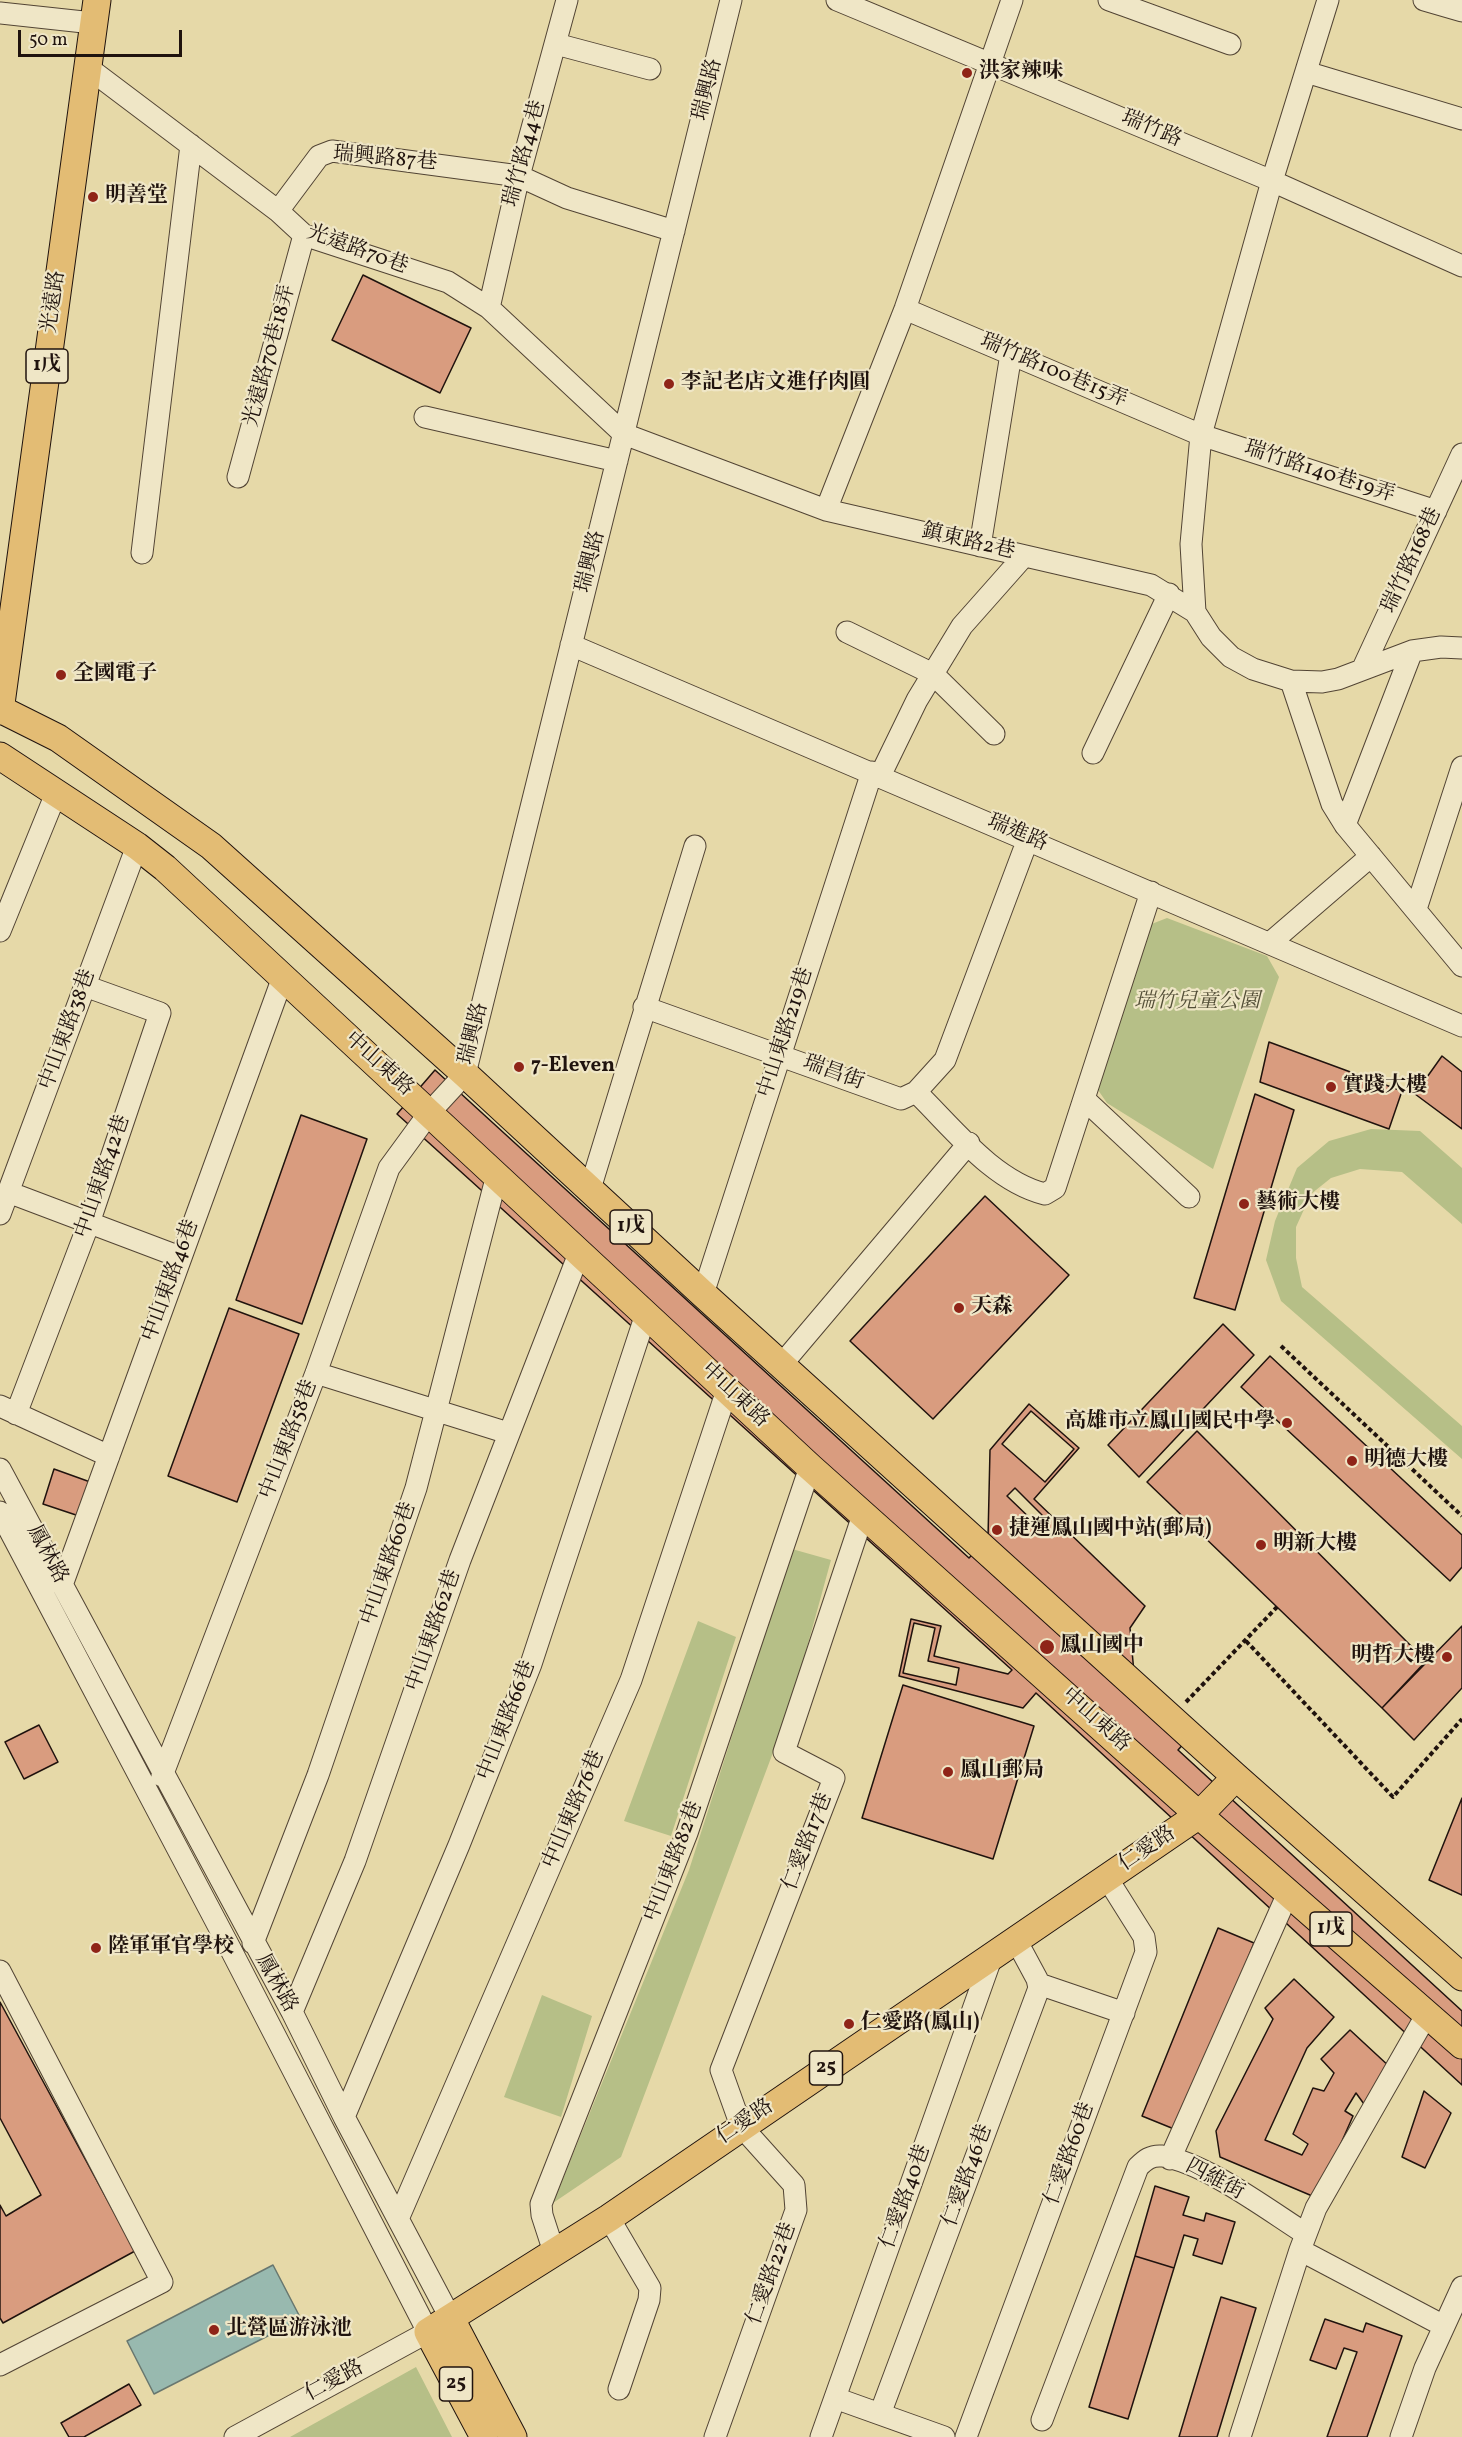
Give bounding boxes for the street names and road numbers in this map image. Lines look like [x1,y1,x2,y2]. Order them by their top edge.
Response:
street label: 瑞興路 [689,56,729,124]
street label: 瑞竹路44巷 [500,98,552,210]
street label: 瑞竹路 [1117,106,1185,154]
street label: 瑞興路87巷 [332,143,438,177]
street label: 光遠路70巷 [303,221,411,281]
street label: 光遠路 [38,269,72,335]
street label: 光遠路70巷18弄 [240,282,302,430]
street label: 瑞竹路100巷15弄 [976,330,1130,414]
road number: 1戊 [26,349,68,383]
street label: 瑞竹路140巷19弄 [1240,437,1398,509]
street label: 瑞竹路168巷 [1378,504,1448,618]
street label: 鎮東路2巷 [919,520,1017,566]
street label: 瑞興路 [572,528,612,596]
street label: 瑞進路 [983,810,1051,858]
street label: 中山東路219巷 [754,965,820,1101]
street label: 中山東路38巷 [36,966,102,1094]
street label: 瑞興路 [455,1000,495,1068]
street label: 中山東路 [338,1028,418,1102]
street label: 瑞昌街 [799,1051,867,1097]
street label: 中山東路42巷 [71,1112,137,1242]
road number: 1戊 [610,1210,652,1244]
street label: 中山東路46巷 [138,1217,206,1345]
street label: 中山東路 [695,1358,773,1434]
street label: 中山東路58巷 [256,1377,324,1503]
street label: 中山東路60巷 [357,1499,423,1629]
street label: 鳳林路 [20,1521,72,1589]
street label: 中山東路62巷 [402,1567,468,1695]
street label: 中山東路66巷 [474,1658,542,1784]
street label: 中山東路 [1055,1684,1135,1758]
street label: 中山東路76巷 [539,1747,611,1873]
street label: 仁愛路17巷 [779,1790,839,1894]
street label: 中山東路82巷 [640,1798,710,1926]
street label: 仁愛路 [1115,1822,1181,1878]
road number: 1戊 [1310,1912,1352,1946]
street label: 鳳林路 [249,1950,301,2018]
road number: 25 [810,2051,842,2085]
street label: 仁愛路 [713,2095,779,2151]
street label: 仁愛路60巷 [1041,2099,1101,2209]
street label: 仁愛路46巷 [939,2121,999,2231]
street label: 仁愛路40巷 [877,2142,937,2252]
street label: 四維街 [1180,2155,1248,2207]
street label: 仁愛路22巷 [743,2220,803,2328]
street label: 仁愛路 [301,2356,369,2408]
road number: 25 [440,2367,472,2401]

